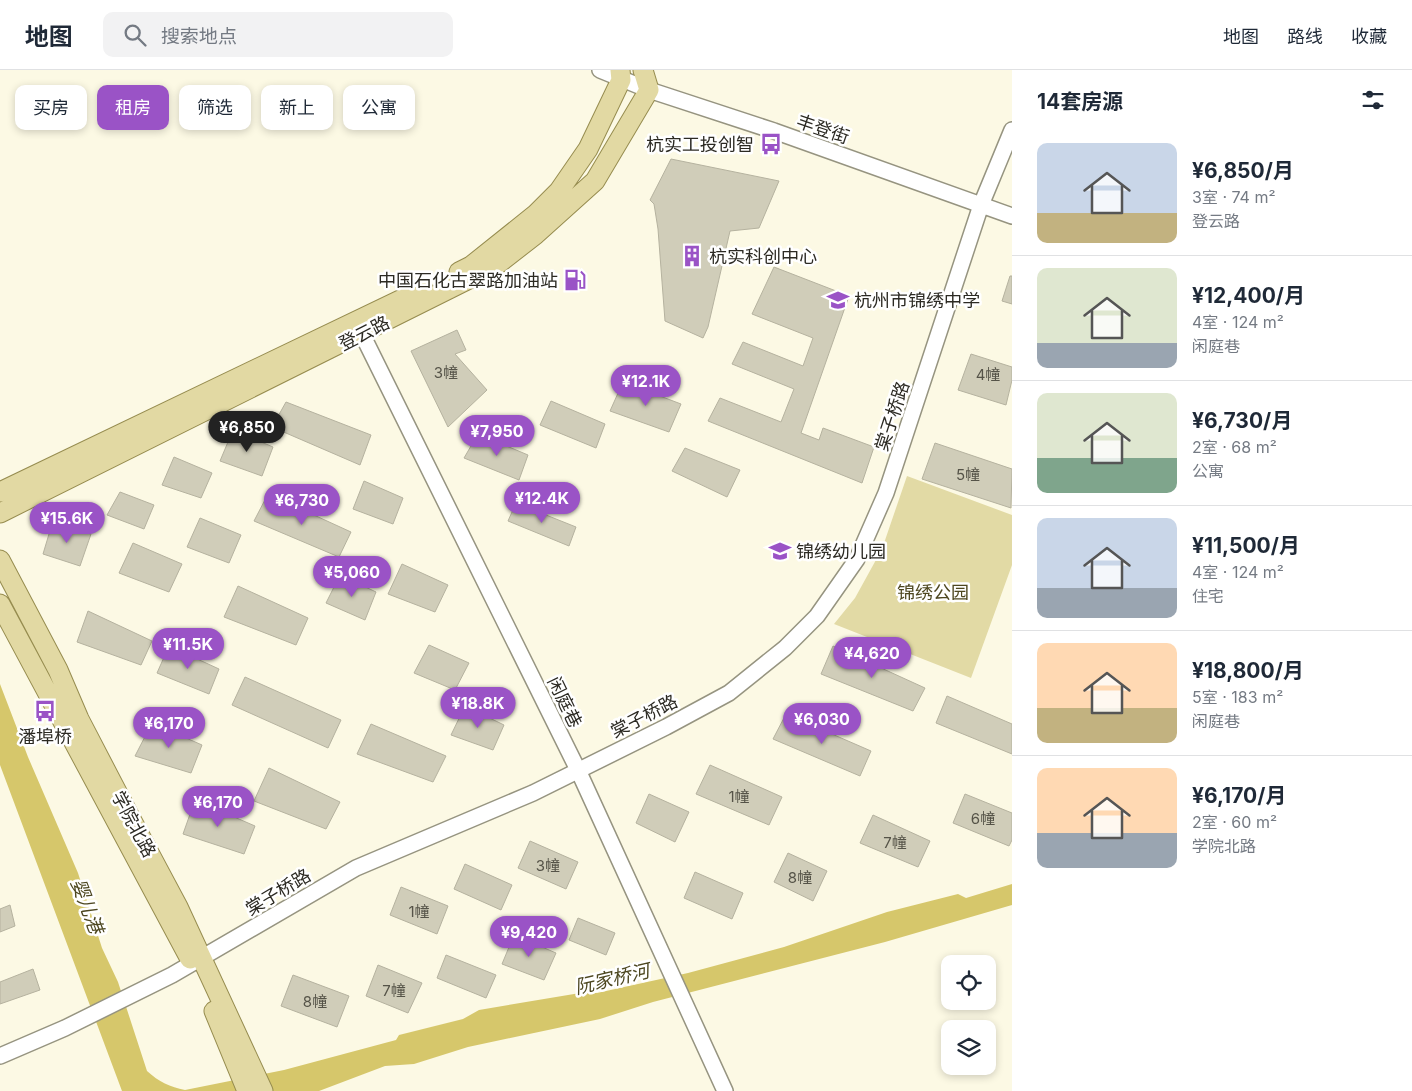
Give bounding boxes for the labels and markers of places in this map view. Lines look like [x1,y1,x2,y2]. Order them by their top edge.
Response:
bus stop icon: 杭实工投创智 [758,131,784,157]
place label: 杭实工投创智 [646,134,754,155]
building icon: 杭实科创中心 [679,243,705,269]
place label: 杭实科创中心 [709,246,817,267]
fuel station icon: 中国石化古翠路加油站 [562,267,588,293]
place label: 中国石化古翠路加油站 [378,270,558,291]
school or university icon: 杭州市锦绣中学 [825,287,851,313]
place label: 杭州市锦绣中学 [854,290,980,311]
pin: ¥12.1K [605,364,687,407]
pin: ¥6,850 [206,410,288,453]
pin: ¥7,950 [456,414,538,457]
pin: ¥12.4K [501,482,583,524]
pin: ¥6,730 [261,484,343,526]
pin: ¥15.6K [26,502,108,544]
school or university icon: 锦绣幼儿园 [767,538,793,564]
place label: 锦绣幼儿园 [796,541,886,562]
pin: ¥5,060 [311,556,393,598]
pin: ¥11.5K [147,628,229,670]
pin: ¥4,620 [831,636,913,679]
pin: ¥18.8K [437,686,519,729]
bus stop icon: 潘埠桥 [32,698,58,724]
pin: ¥6,030 [781,702,863,745]
pin: ¥6,170 [128,706,210,749]
place label: 潘埠桥 [18,726,72,747]
pin: ¥6,170 [177,786,259,828]
pin: ¥9,420 [488,916,570,958]

